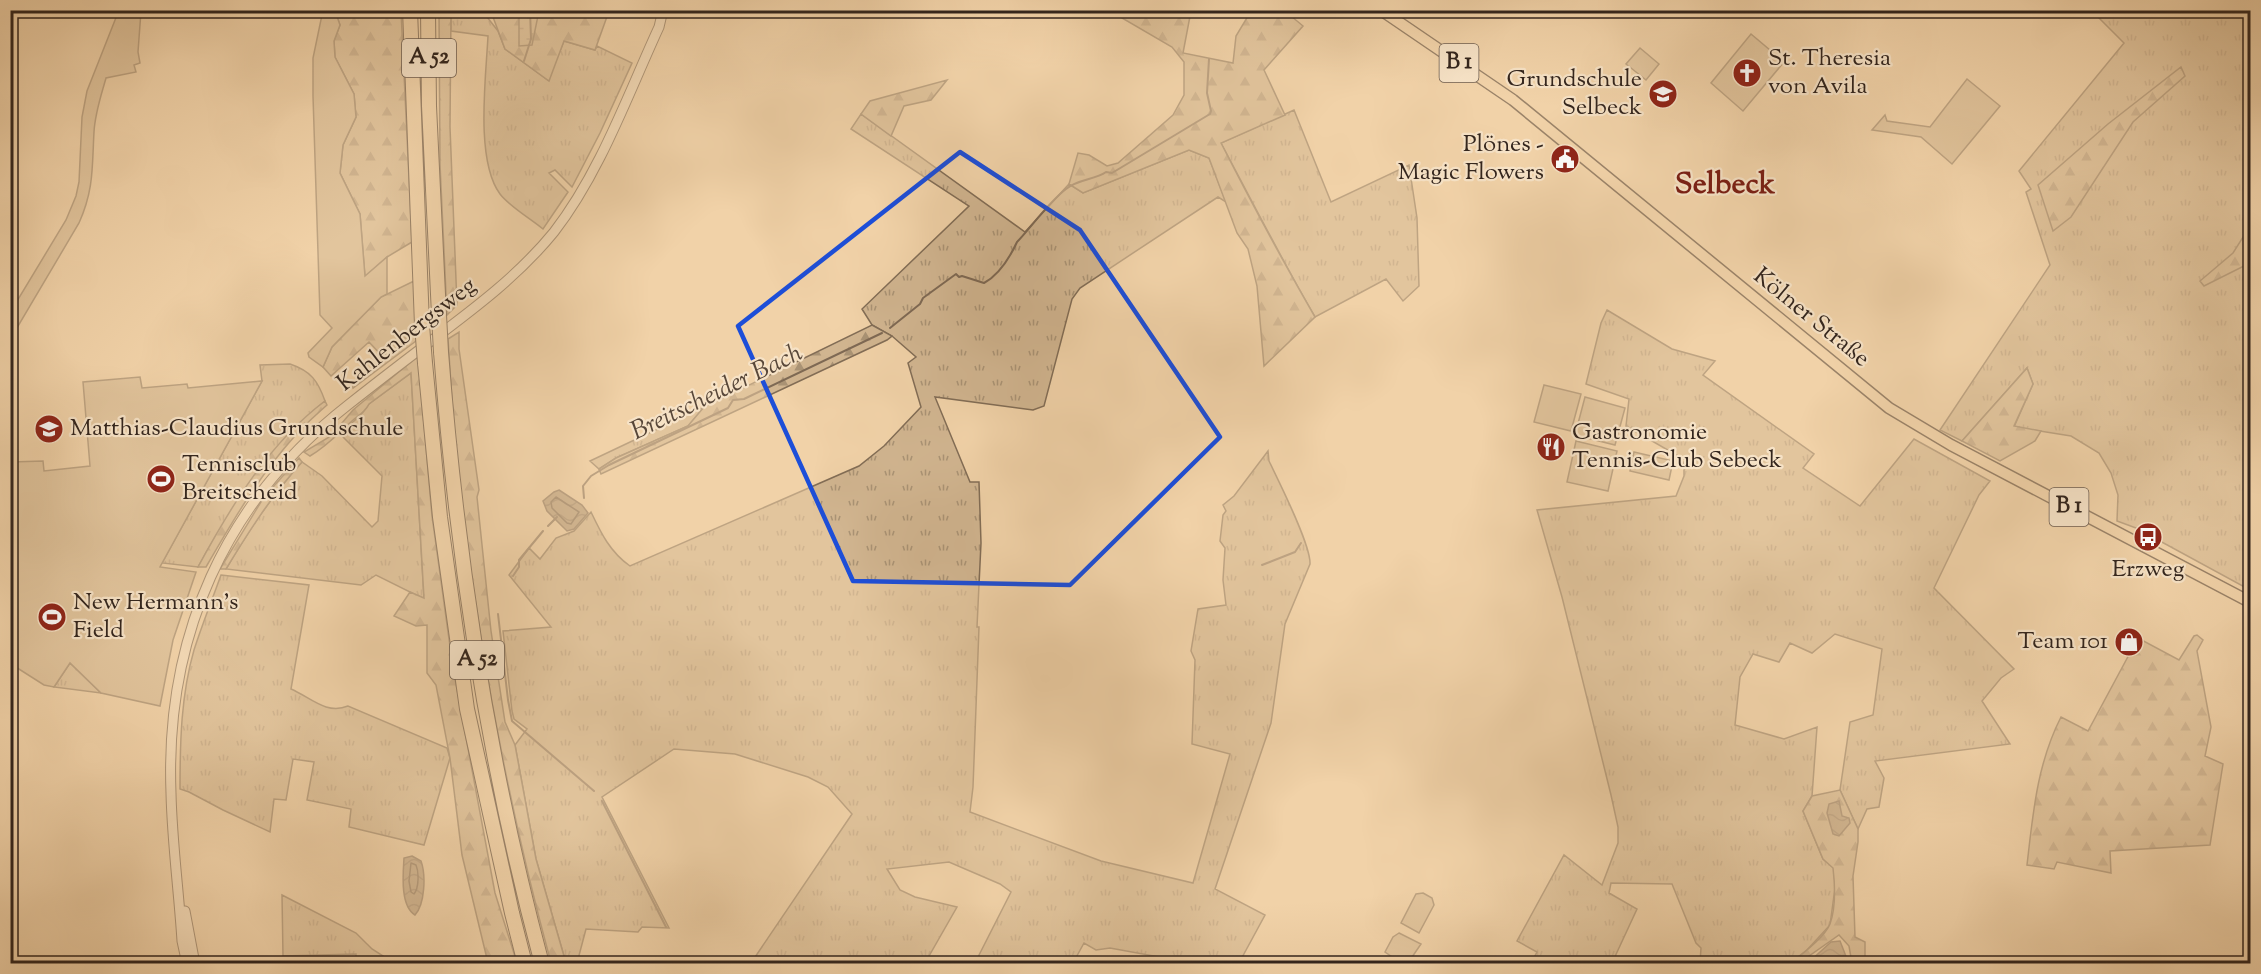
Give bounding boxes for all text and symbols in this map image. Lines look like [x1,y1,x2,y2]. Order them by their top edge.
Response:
road number: A 52 [402,39,456,77]
place label: St. Theresia von Avila [1768,42,1891,104]
road number: B 1 [1440,44,1478,82]
church icon: St. Theresia von Avila [1731,57,1763,89]
place label: Grundschule Selbeck [1507,63,1642,125]
school or university icon: Grundschule Selbeck [1647,78,1679,110]
place label: Plönes - Magic Flowers [1398,128,1544,190]
public building icon: Plönes - Magic Flowers [1549,143,1581,175]
district label: Selbeck [1675,164,1776,207]
street label: Kölner Straße [1745,260,1877,376]
street label: Kahlenbergsweg [330,269,484,400]
water label: Breitscheider Bach [625,335,810,451]
place label: Matthias-Claudius Grundschule [70,412,404,446]
school or university icon: Matthias-Claudius Grundschule [33,413,65,445]
place label: Gastronomie Tennis-Club Sebeck [1572,416,1782,478]
restaurant icon: Gastronomie Tennis-Club Sebeck [1535,431,1567,463]
place label: Tennisclub Breitscheid [182,448,298,510]
sports icon: Tennisclub Breitscheid [145,463,177,495]
road number: B 1 [2050,488,2088,526]
bus stop icon: Erzweg [2132,521,2164,553]
place label: Erzweg [2112,553,2185,587]
place label: New Hermann's Field [73,586,239,648]
sports icon: New Hermann's Field [36,601,68,633]
place label: Team 101 [2017,625,2108,659]
shop icon: Team 101 [2113,626,2145,658]
road number: A 52 [450,641,504,679]

